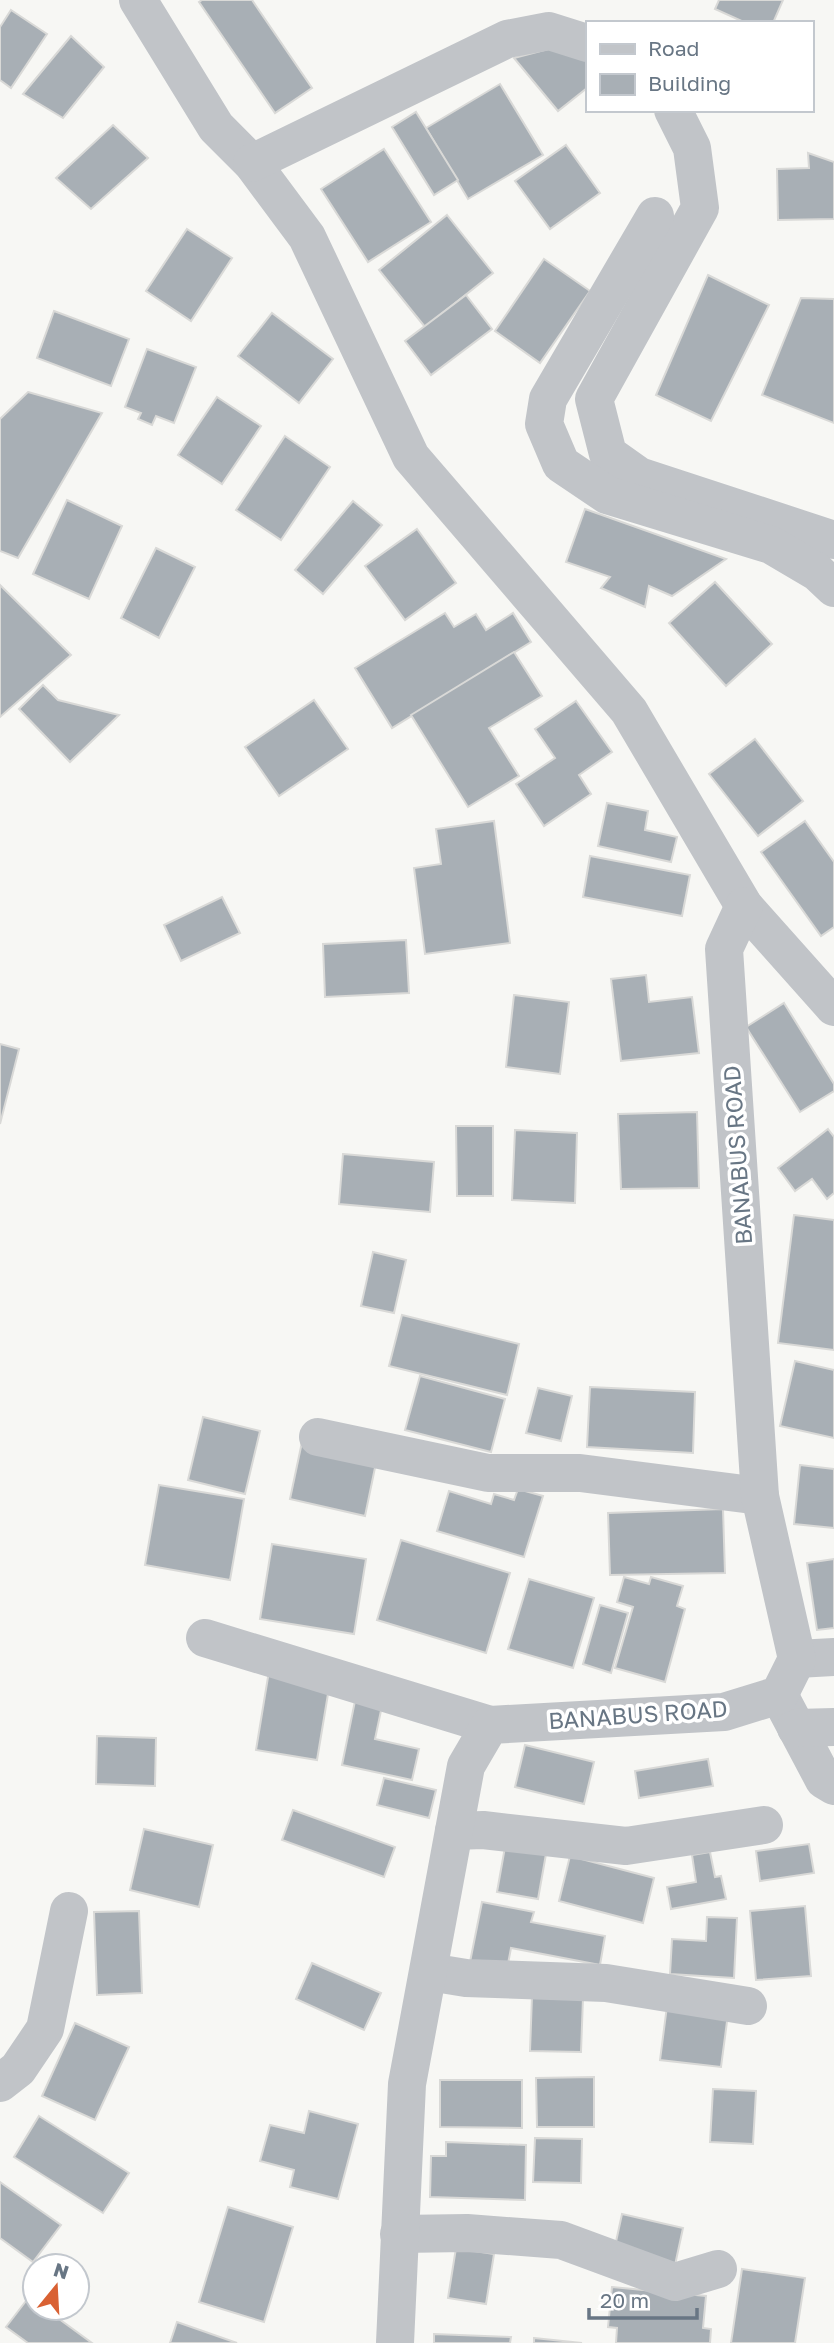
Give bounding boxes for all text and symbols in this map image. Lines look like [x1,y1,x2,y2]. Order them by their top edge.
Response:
legend [586,21,813,112]
text: Road [648,35,699,61]
text: Building [648,70,731,96]
street label: BANABUS ROAD [717,1064,757,1246]
street label: BANABUS ROAD [547,1694,729,1734]
north arrow [21,2252,91,2322]
text: N [51,2257,72,2284]
scale bar [589,2276,698,2320]
text: 20 m [600,2287,649,2313]

